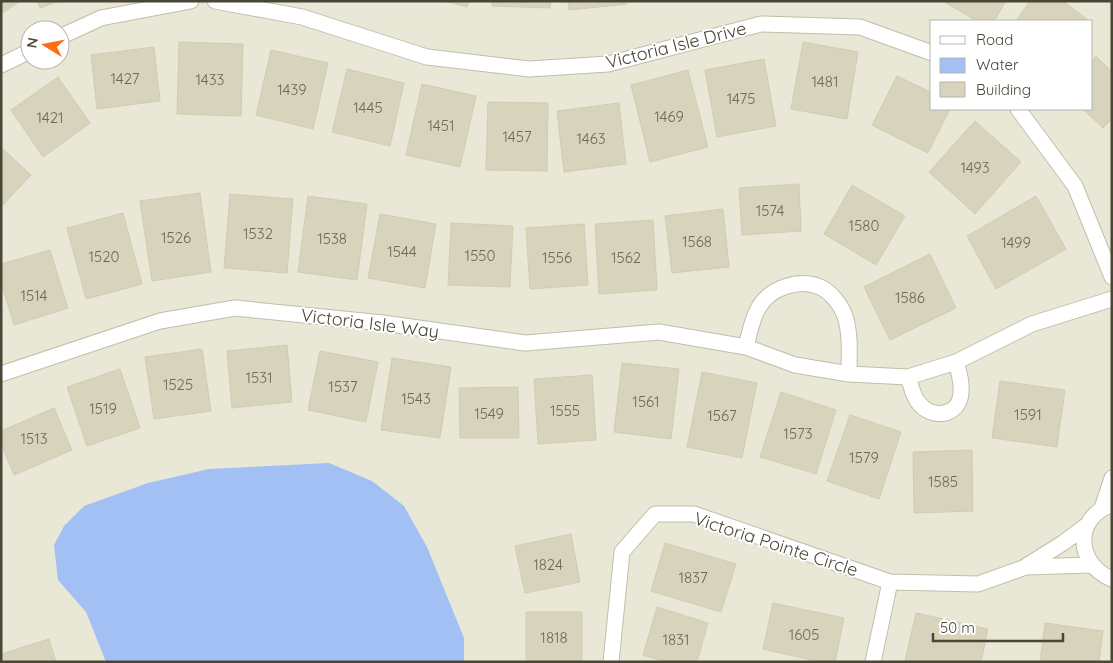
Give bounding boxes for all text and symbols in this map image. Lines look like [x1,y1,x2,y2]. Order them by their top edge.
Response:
street label: Victoria Isle Drive [603,16,749,74]
north arrow [20,20,70,70]
legend [930,20,1093,110]
text: Road [976,30,1013,49]
text: N [22,36,42,49]
text: Water [976,55,1019,74]
house number: 1427 [111,69,140,88]
house number: 1433 [196,70,225,89]
house number: 1481 [812,72,838,91]
house number: 1439 [277,80,307,99]
text: Building [976,80,1031,99]
house number: 1475 [727,89,755,108]
house number: 1445 [353,98,383,117]
house number: 1469 [654,107,684,126]
house number: 1421 [36,108,64,127]
house number: 1451 [427,116,455,135]
house number: 1457 [502,127,532,146]
house number: 1463 [576,129,606,148]
house number: 1493 [960,158,990,177]
house number: 1574 [756,201,784,220]
house number: 1580 [849,216,879,235]
house number: 1532 [243,224,273,243]
house number: 1526 [161,228,191,247]
house number: 1538 [317,229,347,248]
house number: 1568 [682,232,712,251]
house number: 1499 [1001,233,1031,252]
house number: 1544 [387,242,417,261]
house number: 1550 [465,246,495,265]
house number: 1520 [89,247,120,266]
house number: 1556 [542,248,572,267]
house number: 1562 [611,248,641,267]
house number: 1514 [21,286,48,305]
house number: 1586 [895,288,925,307]
street label: Victoria Isle Way [300,303,440,343]
house number: 1531 [245,368,273,387]
house number: 1525 [163,375,193,394]
house number: 1537 [328,377,358,396]
house number: 1543 [401,389,431,408]
house number: 1561 [632,392,660,411]
house number: 1519 [89,399,117,418]
house number: 1555 [550,401,580,420]
house number: 1549 [474,404,504,423]
house number: 1591 [1014,405,1042,424]
house number: 1567 [707,406,737,425]
house number: 1573 [783,424,813,443]
house number: 1513 [20,429,48,448]
house number: 1579 [849,448,879,467]
house number: 1585 [928,472,958,491]
street label: Victoria Pointe Circle [691,507,861,581]
house number: 1824 [533,555,563,574]
house number: 1837 [678,568,708,587]
scale bar [933,610,1063,642]
text: 50 m [940,618,975,637]
house number: 1605 [789,625,819,644]
house number: 1818 [540,628,568,647]
house number: 1831 [662,630,690,649]

